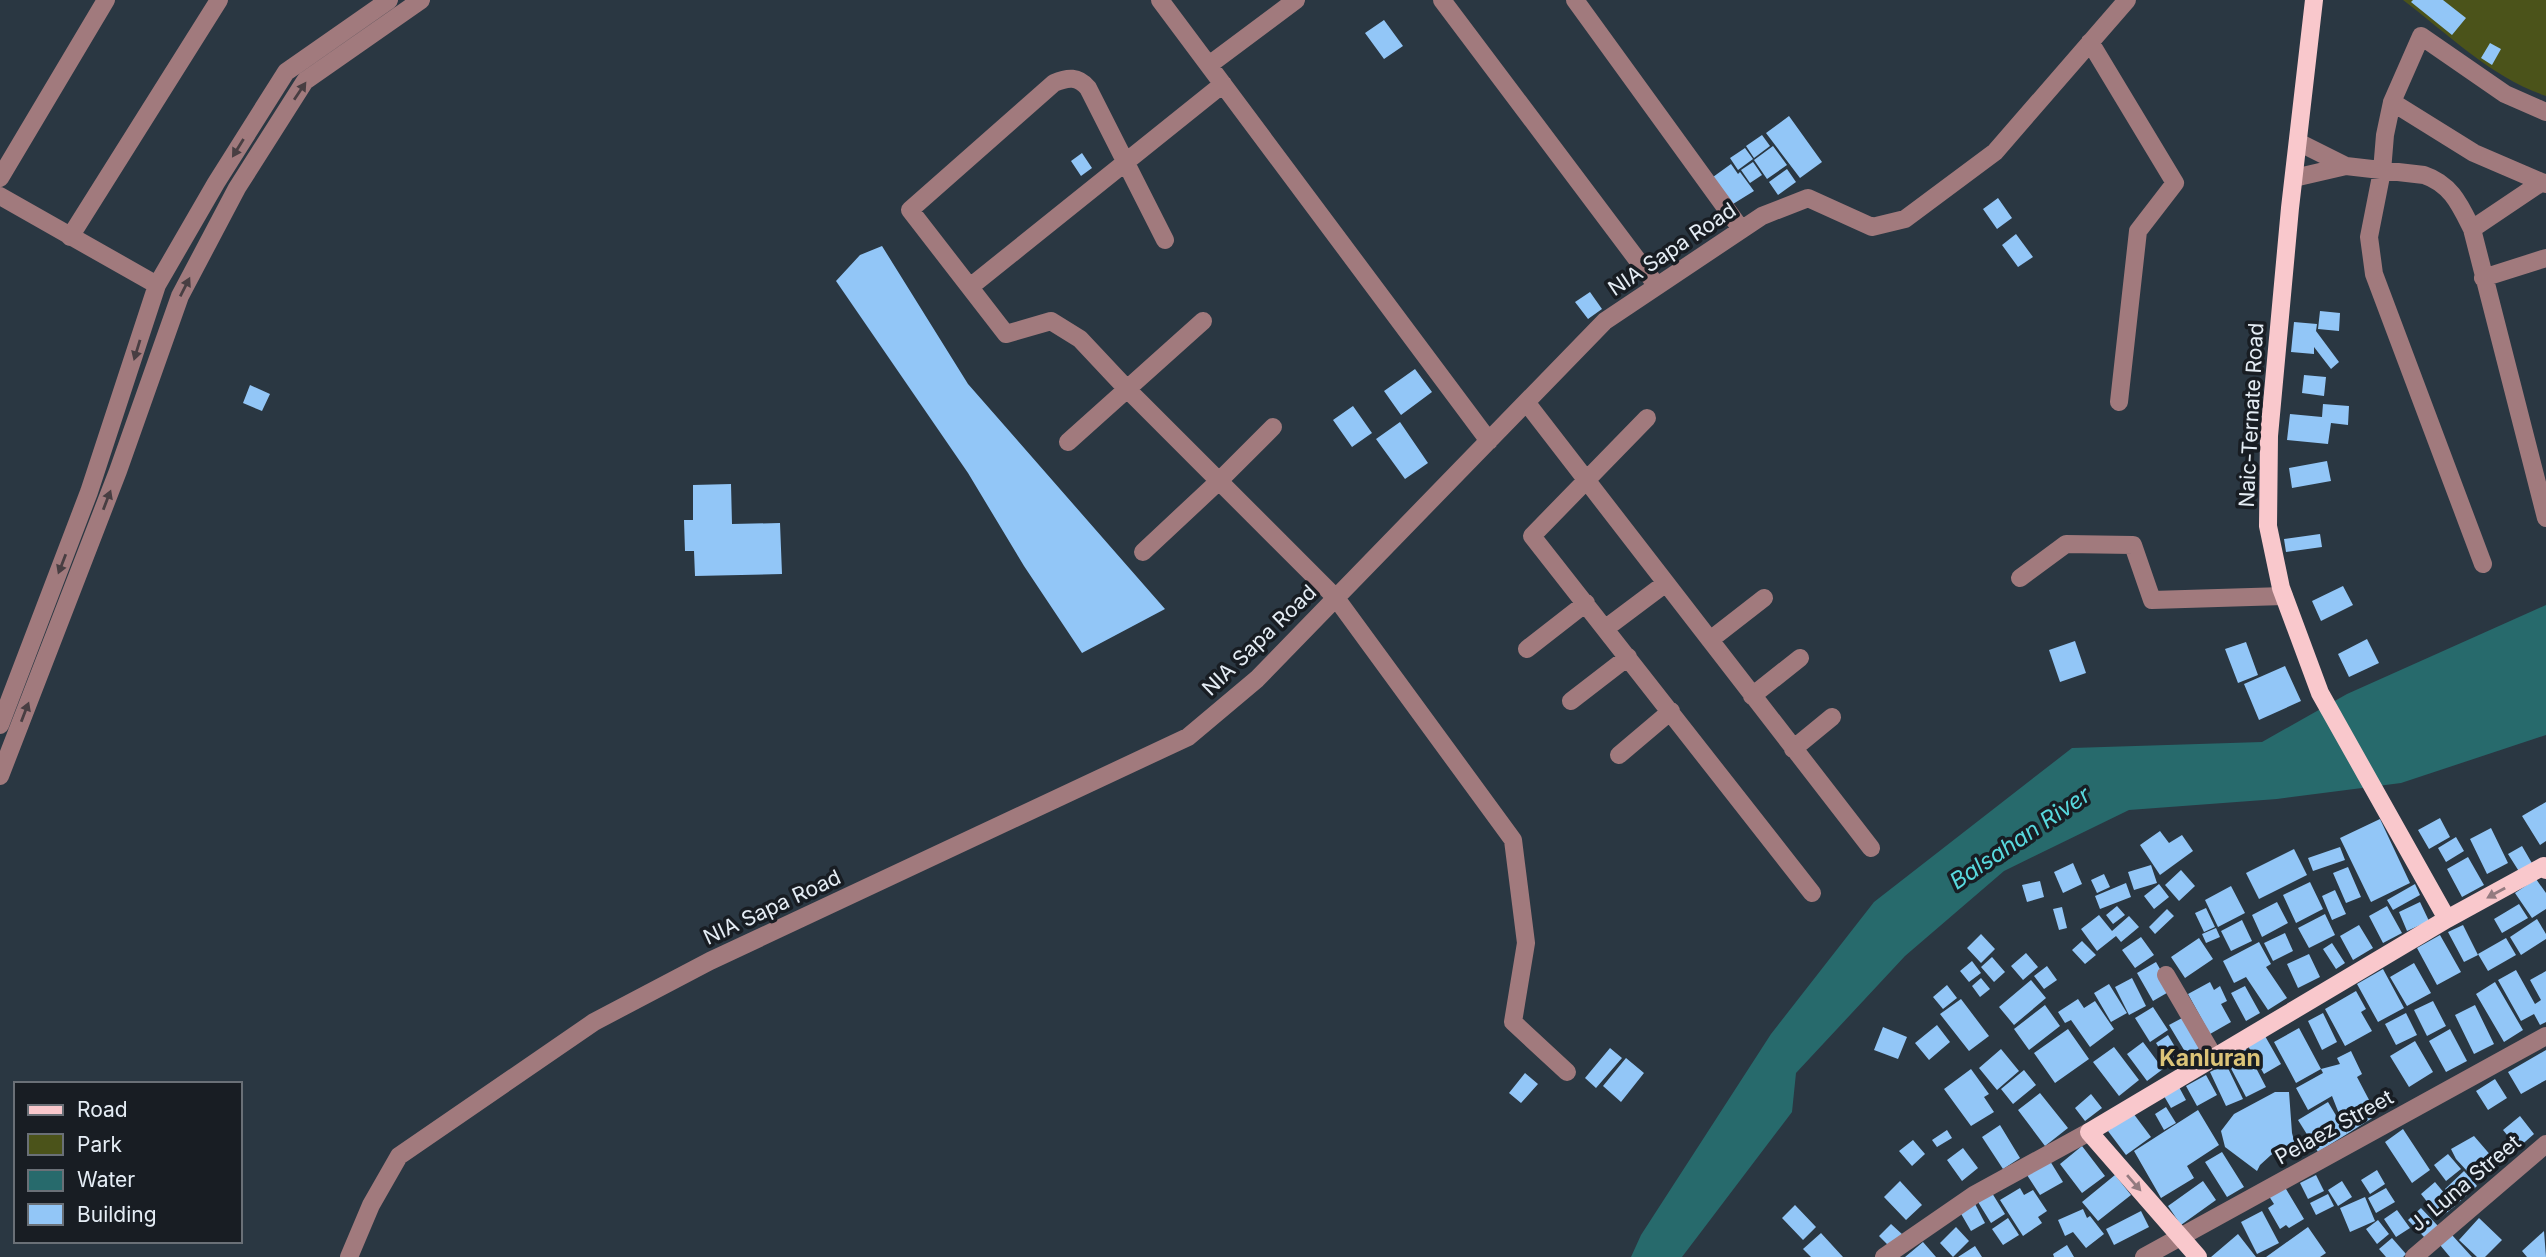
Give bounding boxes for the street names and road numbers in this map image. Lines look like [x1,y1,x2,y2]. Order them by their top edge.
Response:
street label: NIA Sapa Road [1603,197,1741,301]
street label: Naic-Ternate Road [2234,322,2268,508]
street label: NIA Sapa Road [1197,579,1321,701]
street label: NIA Sapa Road [699,864,845,950]
street label: Pelaez Street [2271,1084,2398,1170]
street label: J. Luna Street [2405,1129,2526,1237]

